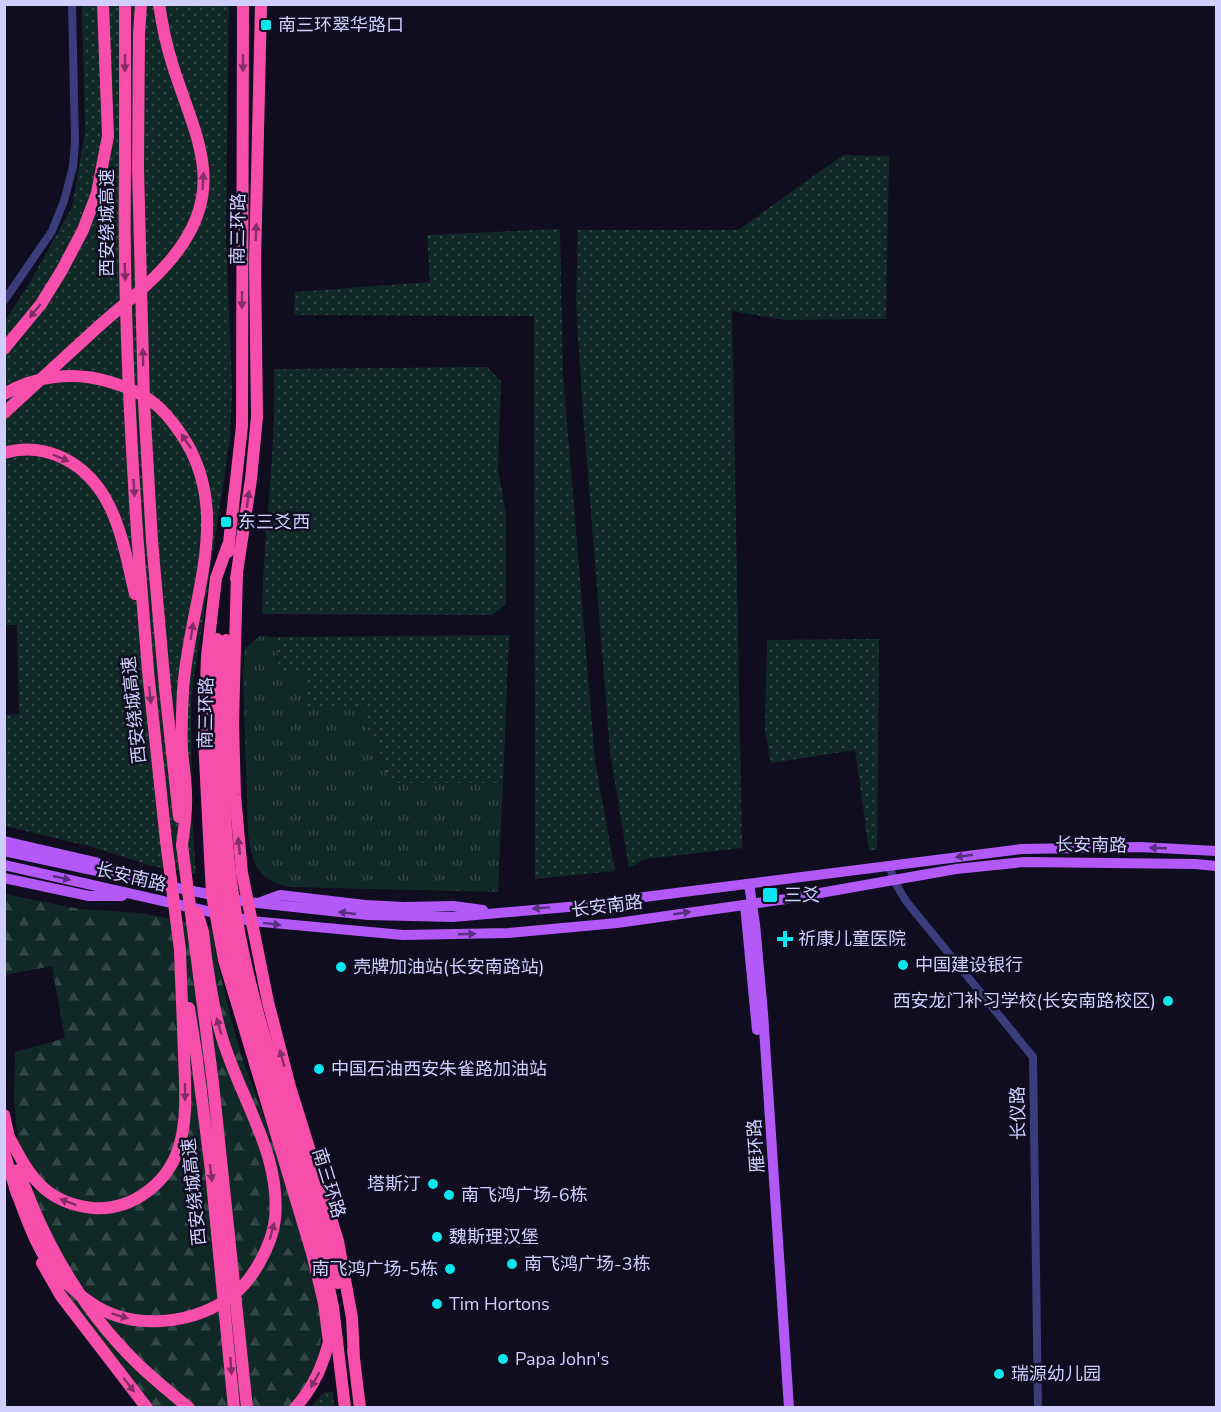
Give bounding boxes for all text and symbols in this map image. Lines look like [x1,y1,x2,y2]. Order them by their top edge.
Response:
place label: 南三环翠华路口 [278,13,404,37]
marker: 南三环翠华路口 [259,18,273,32]
one-way arrow [120,53,130,72]
one-way arrow [238,53,247,72]
street label: 西安绕城高速 [95,169,119,277]
one-way arrow [199,171,208,190]
street label: 南三环路 [225,193,251,265]
one-way arrow [251,223,261,242]
one-way arrow [120,263,130,282]
one-way arrow [237,290,247,309]
one-way arrow [28,303,41,319]
one-way arrow [138,348,148,367]
one-way arrow [180,434,192,450]
one-way arrow [53,453,70,462]
one-way arrow [129,479,139,498]
one-way arrow [244,489,253,508]
place label: 东三爻西 [238,510,310,534]
marker: 东三爻西 [219,515,233,529]
one-way arrow [188,621,197,640]
street label: 西安绕城高速 [116,655,152,765]
street label: 南三环路 [193,677,219,749]
one-way arrow [145,686,155,705]
street label: 长安南路 [1055,832,1127,858]
one-way arrow [234,837,244,856]
one-way arrow [1149,843,1168,852]
one-way arrow [954,852,973,861]
street label: 长安南路 [93,857,169,897]
one-way arrow [52,873,71,883]
place label: 三爻 [784,883,820,907]
marker: 三爻 [761,886,779,904]
street label: 长安南路 [570,890,644,922]
one-way arrow [532,904,551,913]
one-way arrow [337,908,356,918]
one-way arrow [672,909,691,918]
one-way arrow [263,920,282,929]
place label: 祈康儿童医院 [798,927,906,951]
one-way arrow [457,929,476,939]
marker: 祈康儿童医院 [776,930,794,948]
place label: 中国建设银行 [915,953,1023,977]
place label: 壳牌加油站(长安南路站) [353,955,544,979]
marker: 中国建设银行 [896,958,910,972]
marker: 壳牌加油站(长安南路站) [334,960,348,974]
place label: 西安龙门补习学校(长安南路校区) [893,989,1156,1013]
marker: 西安龙门补习学校(长安南路校区) [1161,994,1175,1008]
one-way arrow [214,1017,223,1035]
one-way arrow [277,1048,287,1067]
place label: 中国石油西安朱雀路加油站 [331,1057,547,1081]
marker: 中国石油西安朱雀路加油站 [312,1062,326,1076]
one-way arrow [180,1083,190,1102]
street label: 长仪路 [1006,1086,1030,1140]
street label: 雁环路 [742,1118,770,1174]
street label: 西安绕城高速 [176,1137,212,1247]
street label: 南三环路 [307,1145,351,1221]
one-way arrow [206,1163,216,1182]
place label: 塔斯汀 [367,1172,421,1196]
marker: 塔斯汀 [426,1177,440,1191]
place label: 南飞鸿广场-6栋 [461,1183,587,1207]
marker: 南飞鸿广场-6栋 [442,1188,456,1202]
one-way arrow [59,1197,77,1206]
one-way arrow [268,1222,277,1240]
place label: 魏斯理汉堡 [449,1225,539,1249]
marker: 魏斯理汉堡 [430,1230,444,1244]
place label: 南飞鸿广场-3栋 [524,1252,650,1276]
place label: 南飞鸿广场-5栋 [312,1257,438,1281]
marker: 南飞鸿广场-3栋 [505,1257,519,1271]
marker: 南飞鸿广场-5栋 [443,1262,457,1276]
place label: Tim Hortons [449,1292,550,1316]
marker: Tim Hortons [430,1297,444,1311]
one-way arrow [111,1312,129,1321]
place label: Papa John's [515,1347,609,1371]
marker: Papa John's [496,1352,510,1366]
one-way arrow [226,1357,236,1376]
place label: 瑞源幼儿园 [1011,1362,1101,1386]
marker: 瑞源幼儿园 [992,1367,1006,1381]
one-way arrow [310,1372,320,1389]
one-way arrow [123,1377,135,1392]

